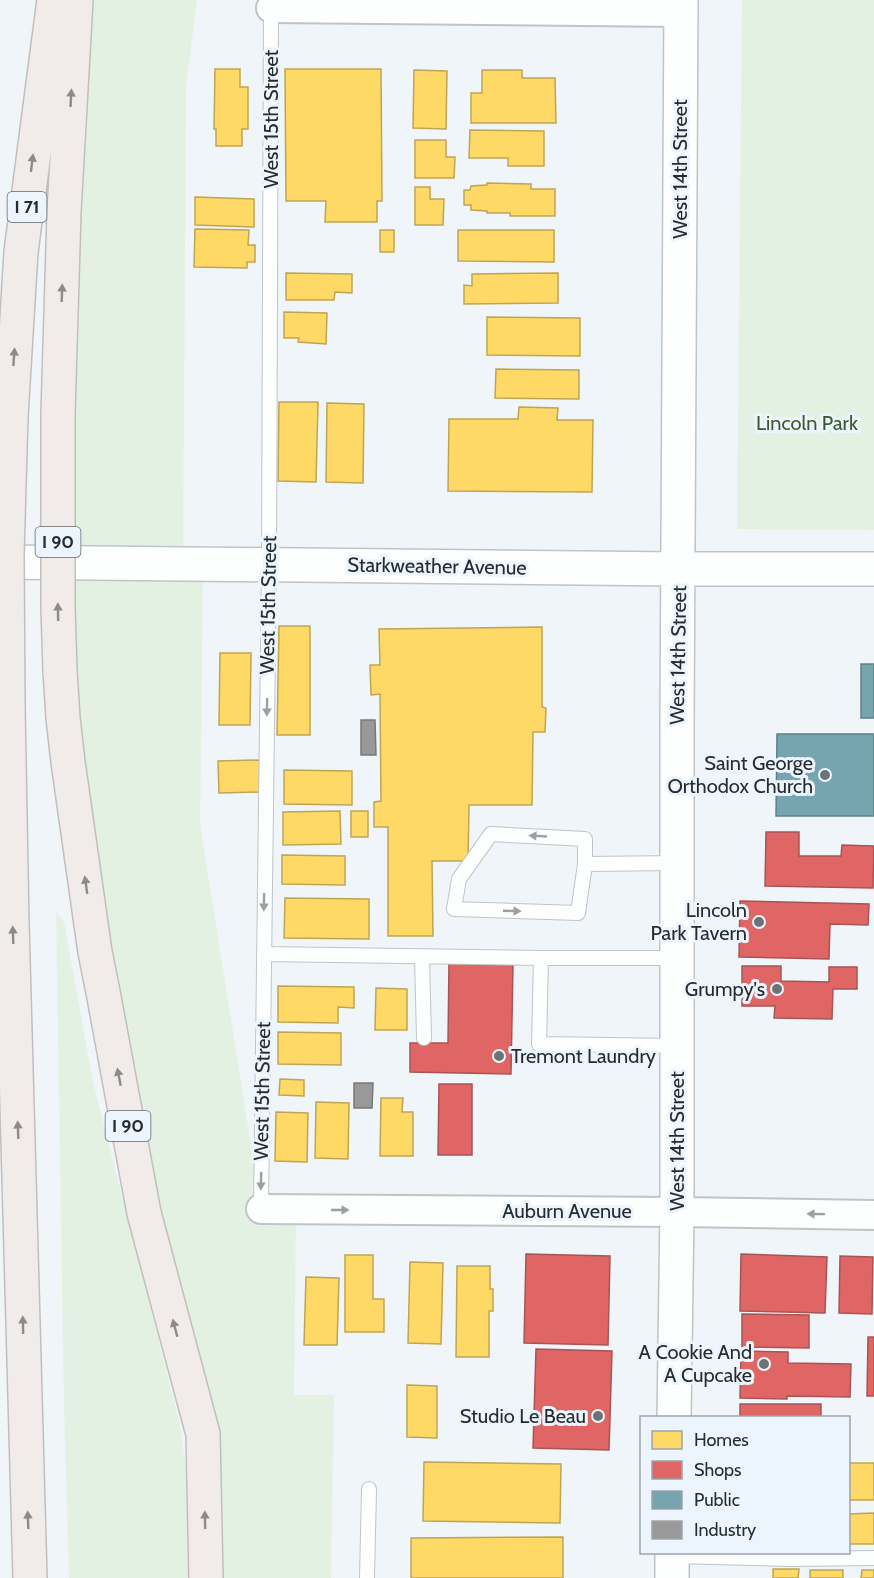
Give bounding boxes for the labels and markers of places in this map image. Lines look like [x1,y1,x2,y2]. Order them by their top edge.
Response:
place label: Saint George Orthodox Church [668,751,813,798]
marker: Saint George Orthodox Church [818,768,832,782]
place label: Lincoln Park Tavern [650,898,747,945]
marker: Lincoln Park Tavern [752,915,766,929]
place label: Grumpy's [685,977,765,1001]
marker: Grumpy's [770,982,784,996]
place label: Tremont Laundry [511,1044,656,1068]
marker: Tremont Laundry [492,1049,506,1063]
place label: A Cookie And A Cupcake [639,1340,752,1387]
marker: A Cookie And A Cupcake [757,1357,771,1371]
place label: Studio Le Beau [460,1404,586,1428]
marker: Studio Le Beau [591,1409,605,1423]

